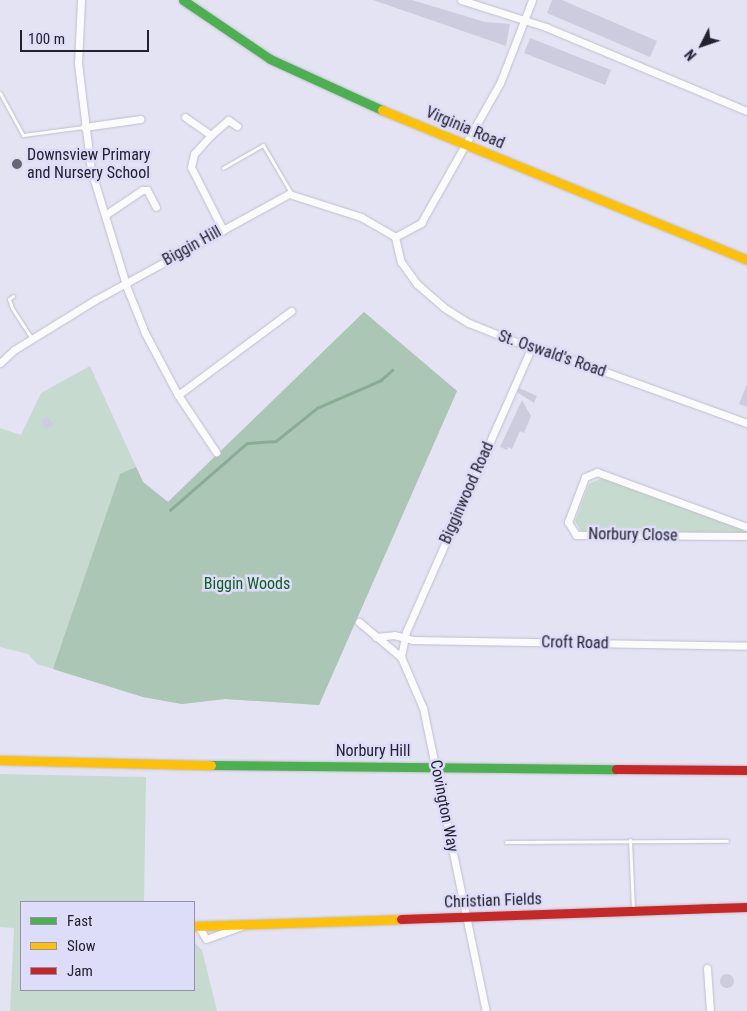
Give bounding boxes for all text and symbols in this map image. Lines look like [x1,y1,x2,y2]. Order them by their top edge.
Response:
scale bar [22,20,151,52]
north arrow [677,20,727,70]
text: 100 m [28,30,65,48]
text: N [682,46,700,63]
street label: Virginia Road [423,103,507,153]
place label: Downsview Primary and Nursery School [27,145,150,183]
marker: Downsview Primary and Nursery School [11,158,23,170]
street label: Biggin Hill [159,222,225,270]
street label: St. Oswald's Road [496,327,608,381]
street label: Bigginwood Road [436,439,498,547]
street label: Norbury Close [588,525,678,545]
park label: Biggin Woods [204,574,290,594]
street label: Croft Road [541,633,609,653]
street label: Norbury Hill [336,741,410,761]
street label: Covington Way [426,758,462,854]
street label: Christian Fields [444,890,542,912]
legend [20,901,195,991]
text: Fast [67,912,92,930]
text: Slow [67,937,96,955]
text: Jam [67,962,93,980]

